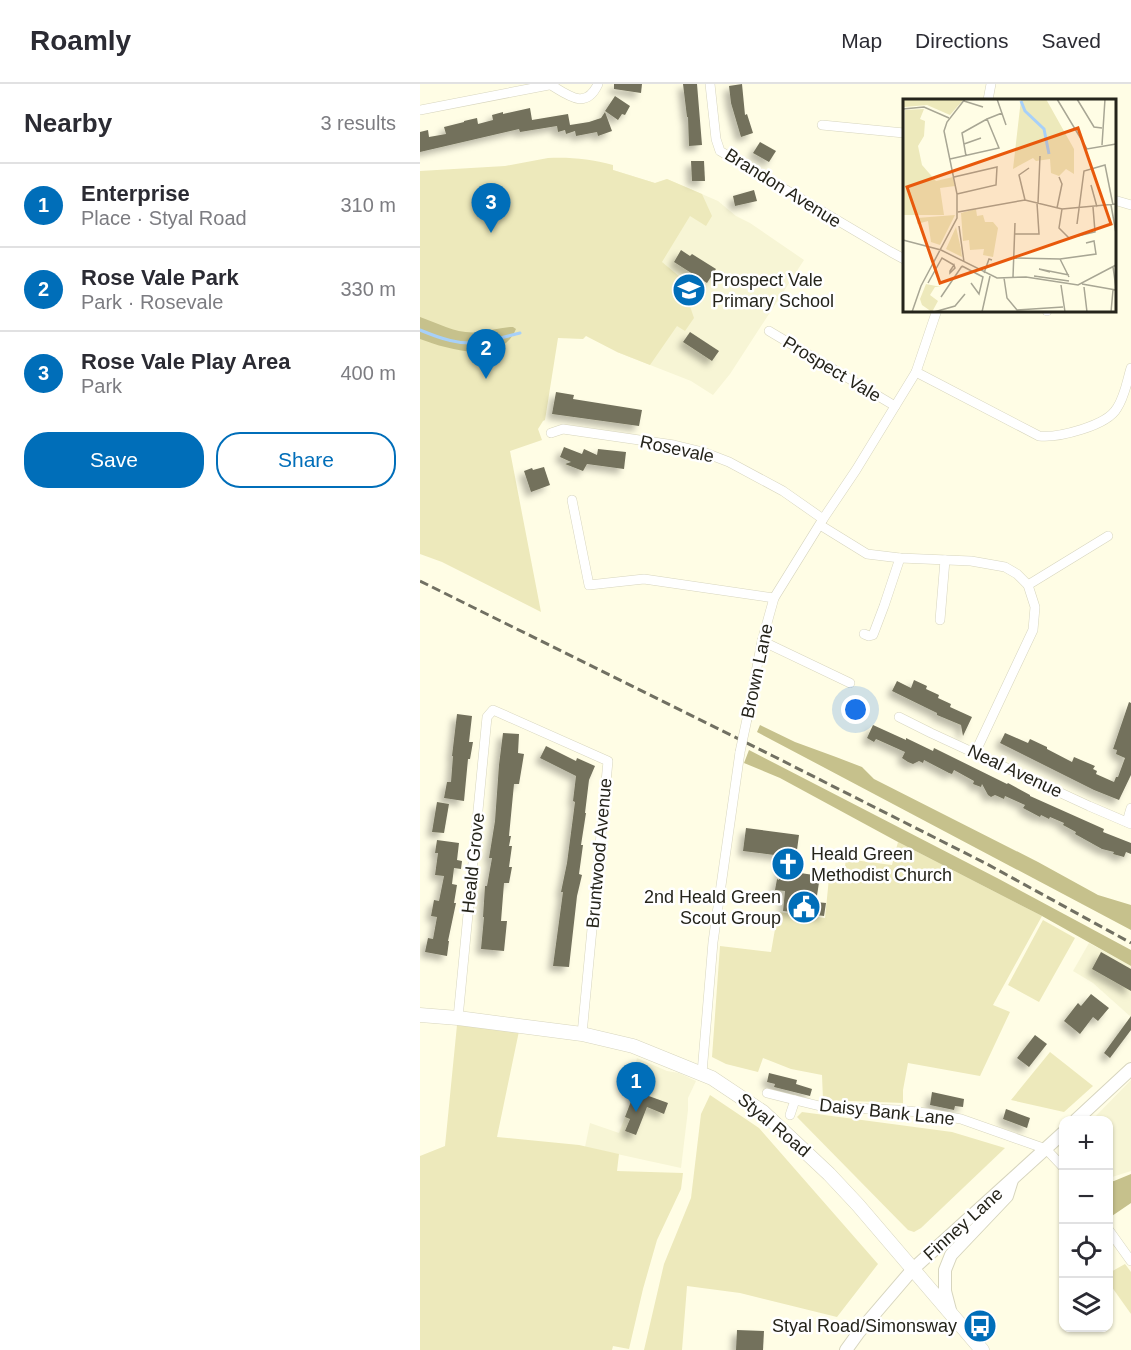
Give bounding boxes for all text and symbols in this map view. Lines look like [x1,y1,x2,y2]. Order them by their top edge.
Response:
text: Roamly [30,25,131,56]
text: Map [841,29,882,52]
text: Directions [915,29,1008,52]
text: Saved [1041,29,1101,52]
inset map [903,99,1116,312]
text: Nearby [24,108,112,138]
text: 3 results [320,112,396,134]
street label: Brandon Avenue [721,144,845,232]
text: Enterprise [81,181,190,206]
pin: 3 [472,184,510,233]
text: 1 [38,194,49,216]
text: 310 m [340,194,396,216]
text: Place · Styal Road [81,207,247,229]
text: Rose Vale Park [81,265,239,290]
place label: Prospect Vale Primary School [712,270,834,311]
school or university icon: Prospect Vale Primary School [671,272,707,308]
text: 2 [38,278,49,300]
text: 330 m [340,278,396,300]
text: Park · Rosevale [81,291,223,313]
pin: 2 [466,330,506,379]
street label: Prospect Vale [779,332,885,406]
text: Rose Vale Play Area [81,349,291,374]
text: 3 [38,362,49,384]
text: 400 m [340,362,396,384]
text: Park [81,375,122,397]
street label: Rosevale [638,431,716,467]
button: Save [24,432,204,488]
button: Share [216,432,396,488]
street label: Brown Lane [737,622,777,720]
your location [841,695,870,724]
street label: Neal Avenue [965,740,1065,802]
street label: Bruntwood Avenue [582,777,616,929]
street label: Heald Grove [458,812,488,914]
place label: Heald Green Methodist Church [811,844,952,885]
church icon: Heald Green Methodist Church [770,846,806,882]
place label: 2nd Heald Green Scout Group [644,887,781,928]
public building icon: 2nd Heald Green Scout Group [786,889,822,925]
pin: 1 [616,1062,656,1112]
street label: Styal Road [734,1089,814,1161]
street label: Daisy Bank Lane [818,1095,956,1129]
map controls [1059,1116,1113,1332]
button: + [1059,1116,1113,1170]
button: − [1059,1170,1113,1224]
street label: Finney Lane [919,1183,1007,1265]
button: locate [1059,1224,1113,1278]
button: layers [1059,1278,1113,1332]
bus stop icon: Styal Road/Simonsway [962,1308,998,1344]
place label: Styal Road/Simonsway [772,1316,957,1336]

